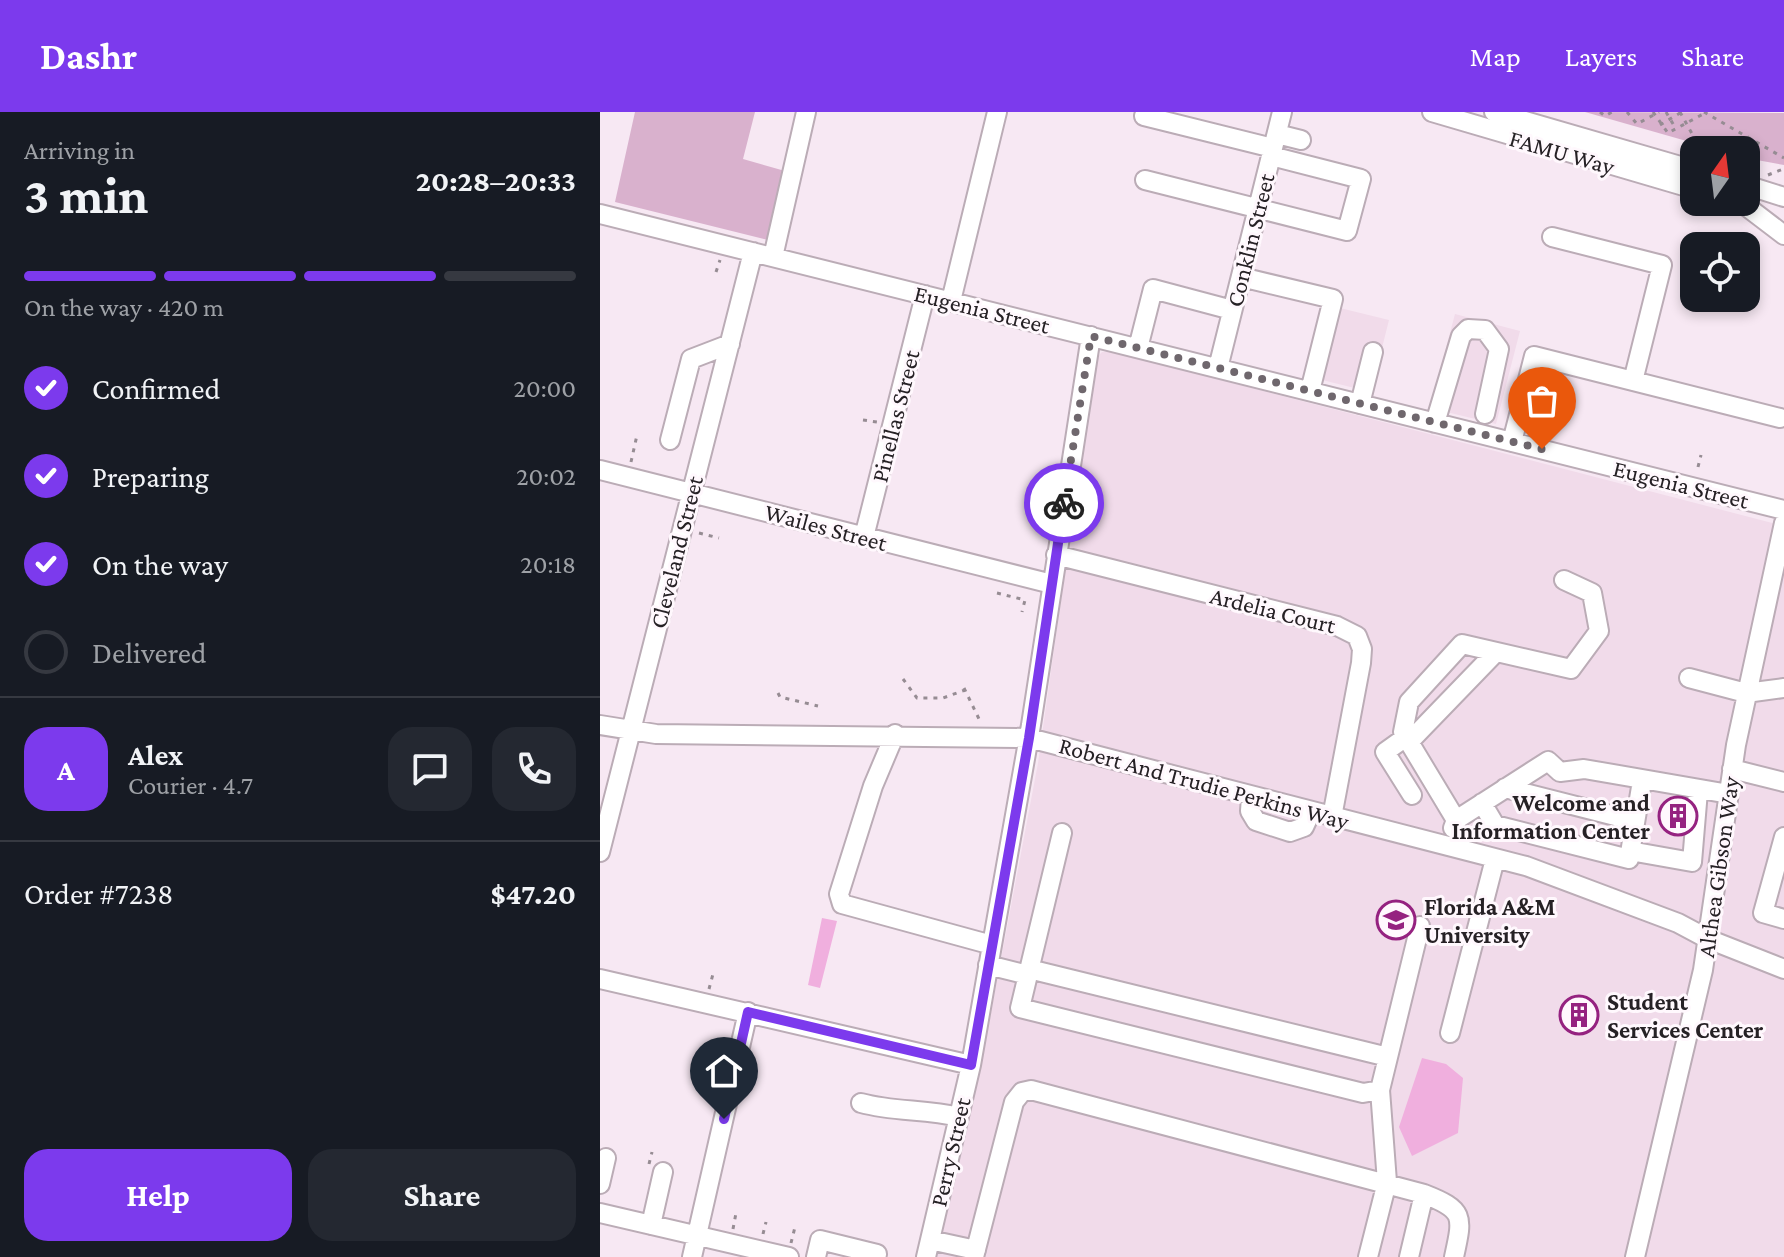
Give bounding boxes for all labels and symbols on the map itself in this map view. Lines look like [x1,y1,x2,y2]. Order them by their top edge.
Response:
street label: FAMU Way [1506,124,1618,180]
north arrow [1680,136,1760,216]
street label: Conklin Street [1220,169,1280,309]
street label: Eugenia Street [911,279,1054,339]
street label: Pinellas Street [865,346,925,485]
pin [1508,367,1576,449]
street label: Eugenia Street [1610,454,1753,514]
courier [1024,463,1104,543]
street label: Cleveland Street [644,472,708,631]
street label: Wailes Street [762,498,891,557]
street label: Ardelia Court [1208,581,1339,639]
street label: Robert And Trudie Perkins Way [1056,731,1353,835]
street label: Althea Gibson Way [1692,774,1744,959]
place label: Welcome and Information Center [1451,789,1650,844]
building icon: Welcome and Information Center [1657,795,1699,837]
place label: Florida A&M University [1424,893,1556,948]
school or university icon: Florida A&M University [1375,899,1417,941]
place label: Student Services Center [1607,988,1764,1043]
building icon: Student Services Center [1558,994,1600,1036]
pin [690,1037,758,1119]
street label: Perry Street [924,1094,976,1209]

